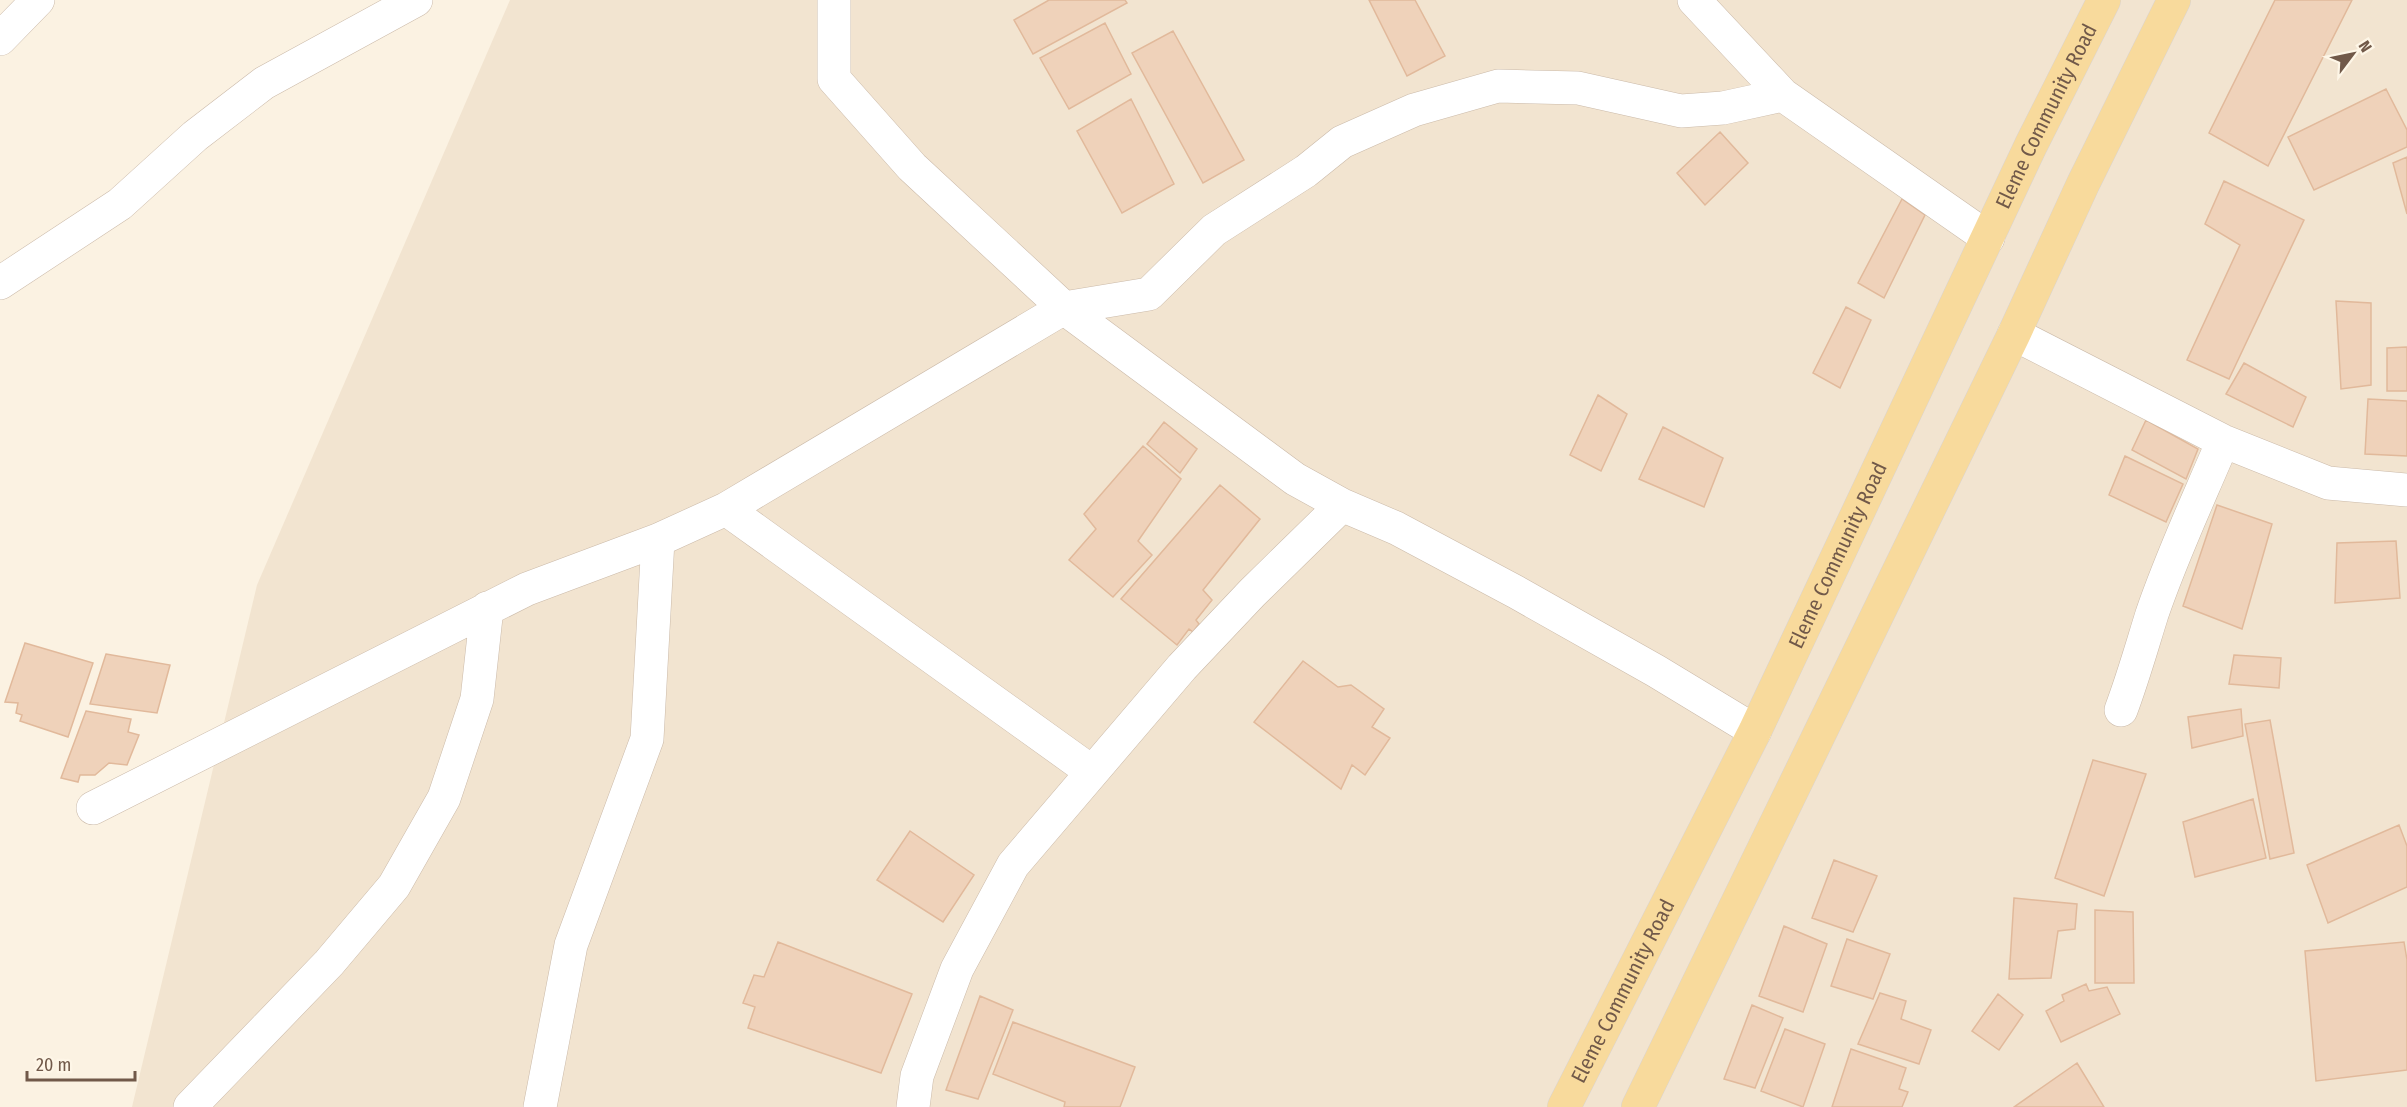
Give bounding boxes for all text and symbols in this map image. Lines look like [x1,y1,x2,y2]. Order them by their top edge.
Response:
street label: Eleme Community Road [1990,20,2103,213]
north arrow [2323,24,2383,84]
text: N [2355,37,2376,55]
street label: Eleme Community Road [1783,458,1893,652]
street label: Eleme Community Road [1565,895,1680,1087]
scale bar [27,1044,135,1082]
text: 20 m [36,1054,71,1076]

